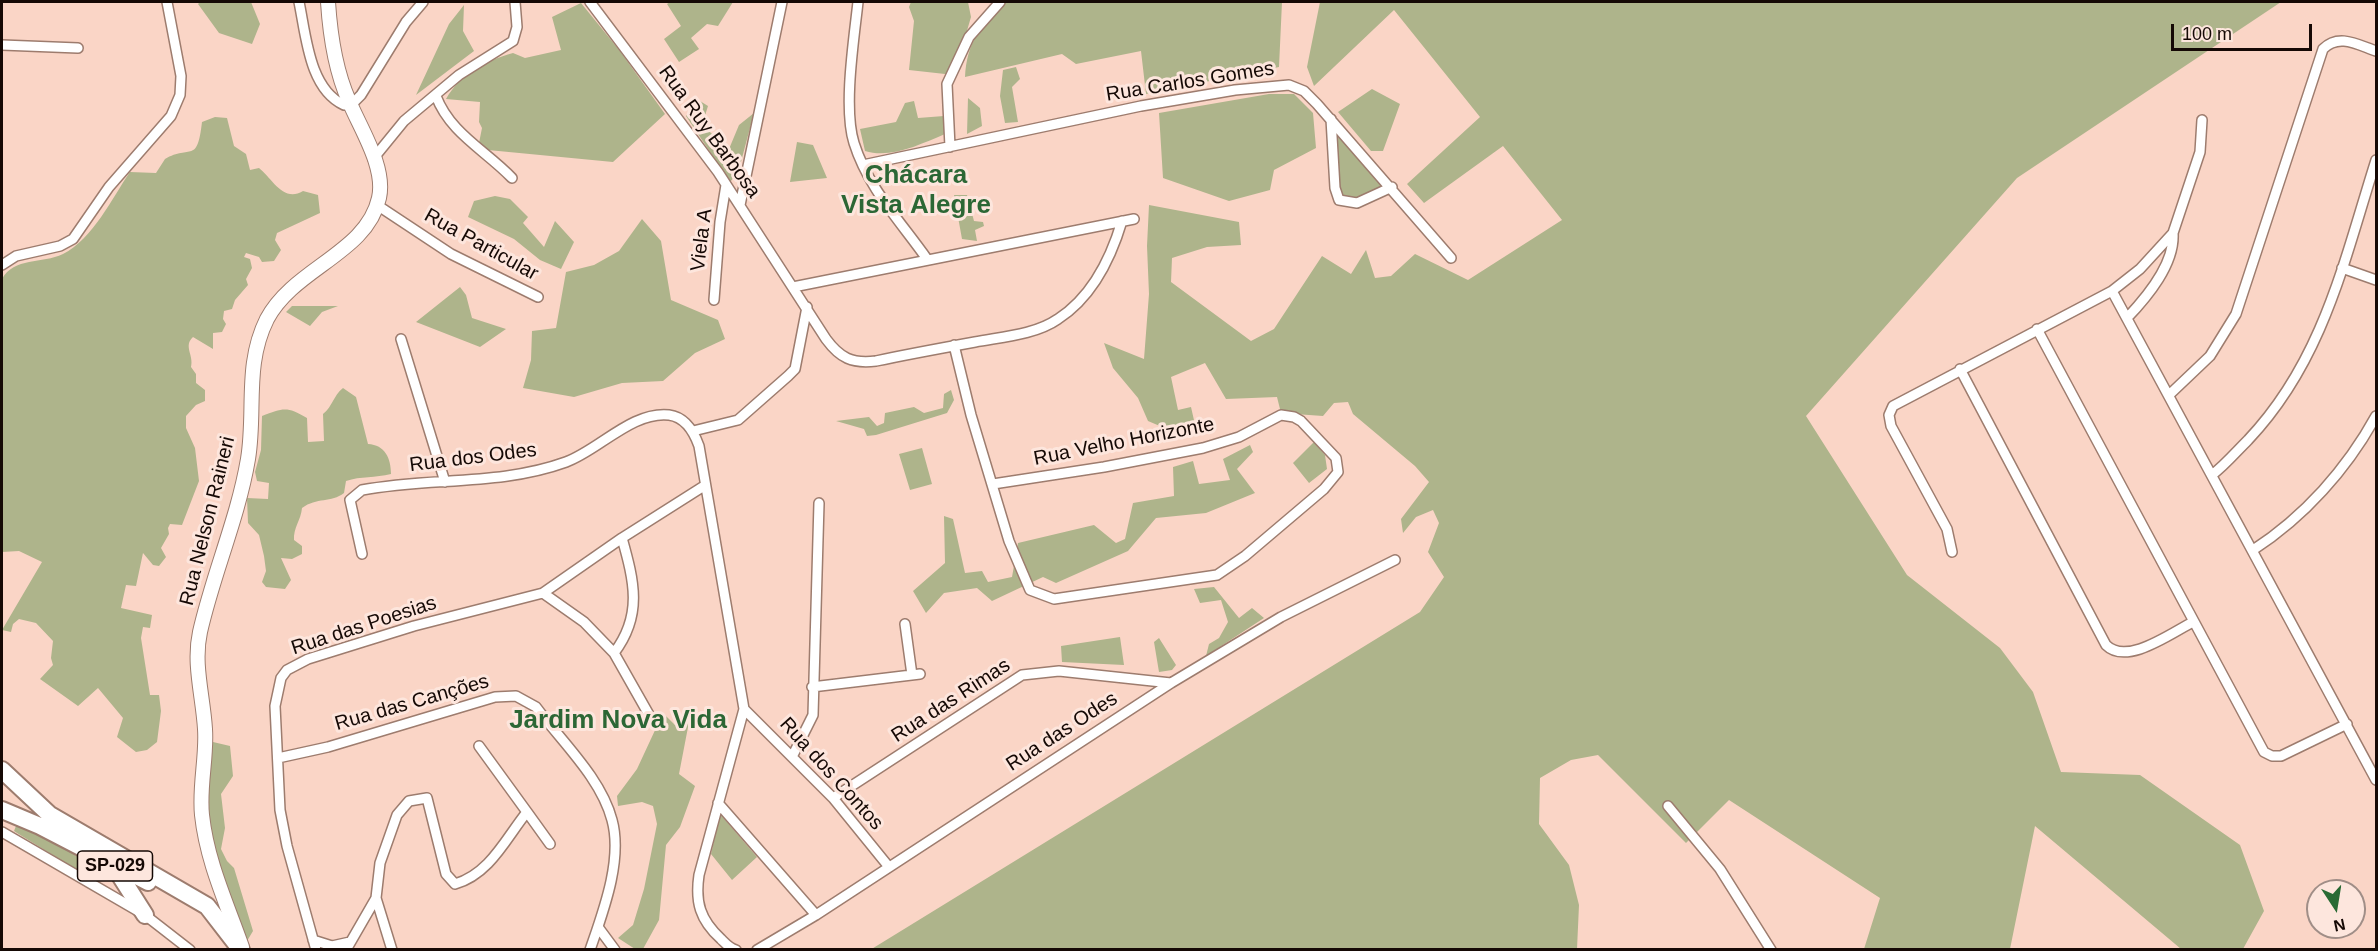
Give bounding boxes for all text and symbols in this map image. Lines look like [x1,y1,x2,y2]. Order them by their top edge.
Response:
scale bar [2174,12,2315,50]
text: 100 m [2182,24,2232,44]
street label: Rua Carlos Gomes [1104,57,1276,107]
street label: Rua Ruy Barbosa [653,61,765,203]
district label: Chácara Vista Alegre [841,160,991,222]
street label: Rua Particular [420,204,542,286]
street label: Viela A [686,207,718,273]
street label: Rua Velho Horizonte [1032,413,1216,471]
street label: Rua Nelson Raineri [175,434,241,608]
street label: Rua dos Odes [408,438,538,478]
street label: Rua das Poesias [288,591,440,661]
street label: Rua das Rimas [887,654,1015,748]
street label: Rua das Canções [332,670,492,736]
street label: Rua das Odes [1002,687,1122,777]
district label: Jardim Nova Vida [509,705,727,737]
street label: Rua dos Contos [774,713,888,835]
road number: SP-029 [78,851,152,881]
north arrow [2306,879,2366,939]
text: N [2332,916,2347,935]

